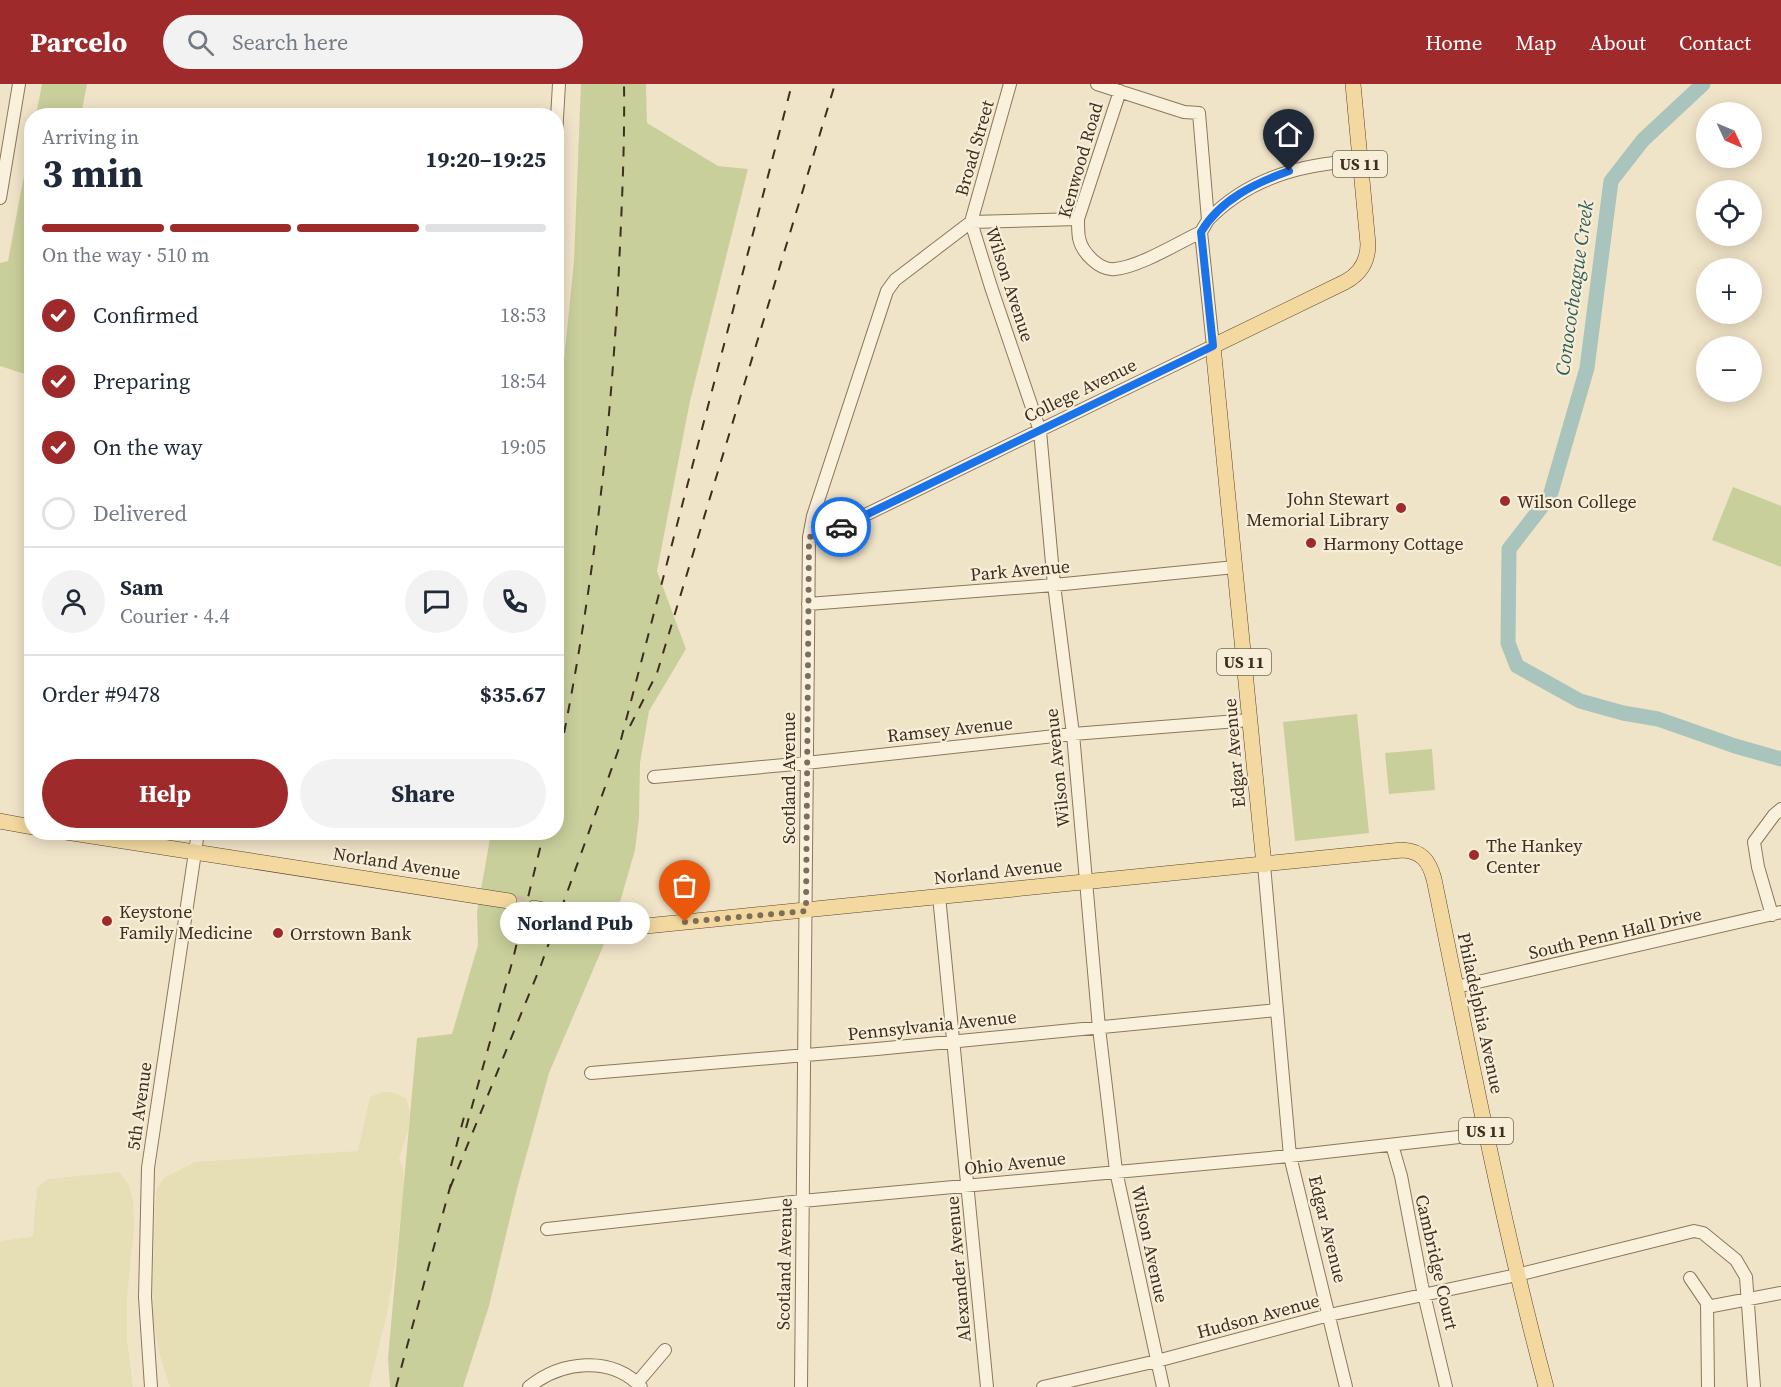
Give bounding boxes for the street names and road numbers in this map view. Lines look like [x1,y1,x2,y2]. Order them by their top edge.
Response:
street label: Broad Street [948,97,1000,199]
street label: Kenwood Road [1052,99,1108,221]
road number: US 11 [1333,151,1387,177]
street label: Wilson Avenue [980,223,1040,345]
street label: College Avenue [1019,352,1141,428]
street label: Park Avenue [969,553,1071,587]
road number: US 11 [1217,649,1271,675]
street label: Edgar Avenue [1217,697,1251,809]
street label: Wilson Avenue [1038,707,1076,829]
street label: Ramsey Avenue [886,710,1014,748]
street label: Scotland Avenue [776,712,801,844]
street label: Norland Avenue [331,841,463,885]
street label: Norland Avenue [933,852,1063,890]
street label: South Penn Hall Drive [1526,901,1704,965]
street label: Philadelphia Avenue [1452,930,1510,1096]
street label: Pennsylvania Avenue [846,1004,1018,1046]
street label: 5th Avenue [120,1060,158,1152]
road number: US 11 [1459,1118,1513,1144]
street label: Ohio Avenue [963,1145,1067,1181]
street label: Edgar Avenue [1303,1173,1353,1285]
street label: Wilson Avenue [1125,1183,1175,1305]
street label: Cambridge Court [1409,1192,1465,1332]
street label: Alexander Avenue [939,1195,977,1343]
street label: Scotland Avenue [770,1198,798,1330]
street label: Hudson Avenue [1194,1288,1322,1344]

